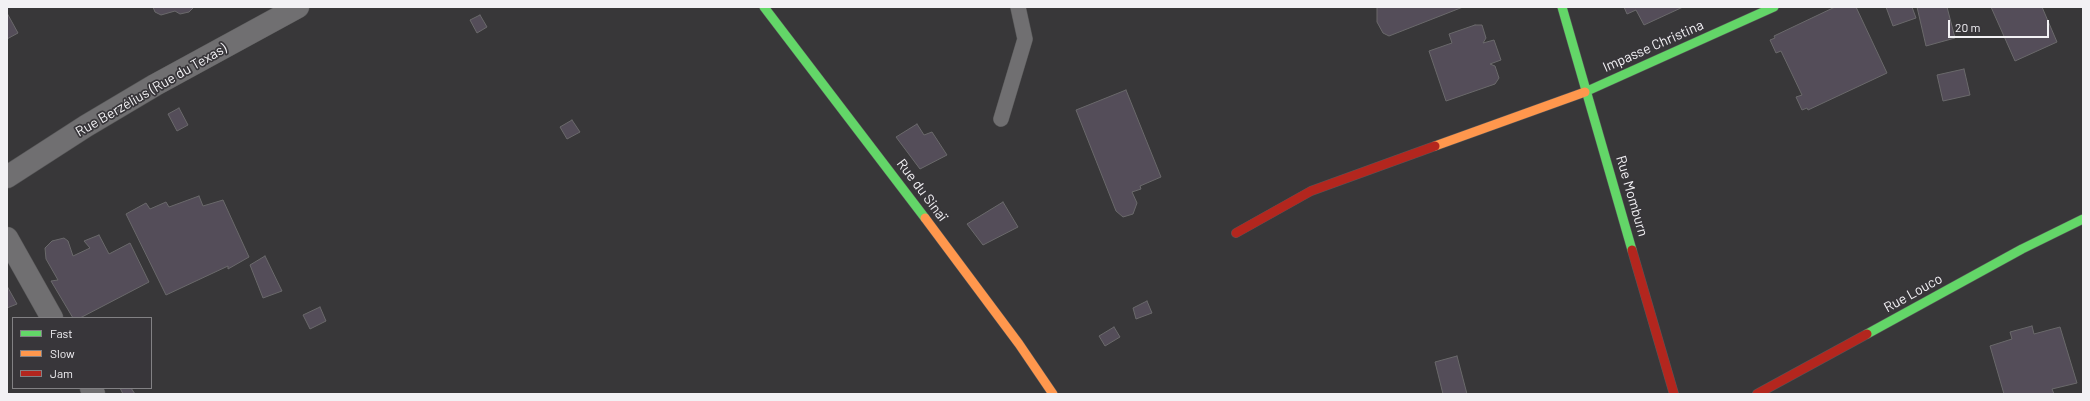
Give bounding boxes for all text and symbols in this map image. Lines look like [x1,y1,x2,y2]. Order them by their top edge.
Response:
scale bar [1950,12,2051,38]
street label: Impasse Christina [1600,16,1706,76]
text: 20 m [1955,20,1981,34]
street label: Rue Berzélius (Rue du Texas) [72,40,230,140]
street label: Rue Momburn [1612,154,1652,238]
street label: Rue du Sinaï [893,156,951,224]
street label: Rue Louco [1881,270,1945,316]
legend [12,317,152,389]
text: Fast [50,326,73,340]
text: Slow [50,346,75,360]
text: Jam [50,366,73,380]

